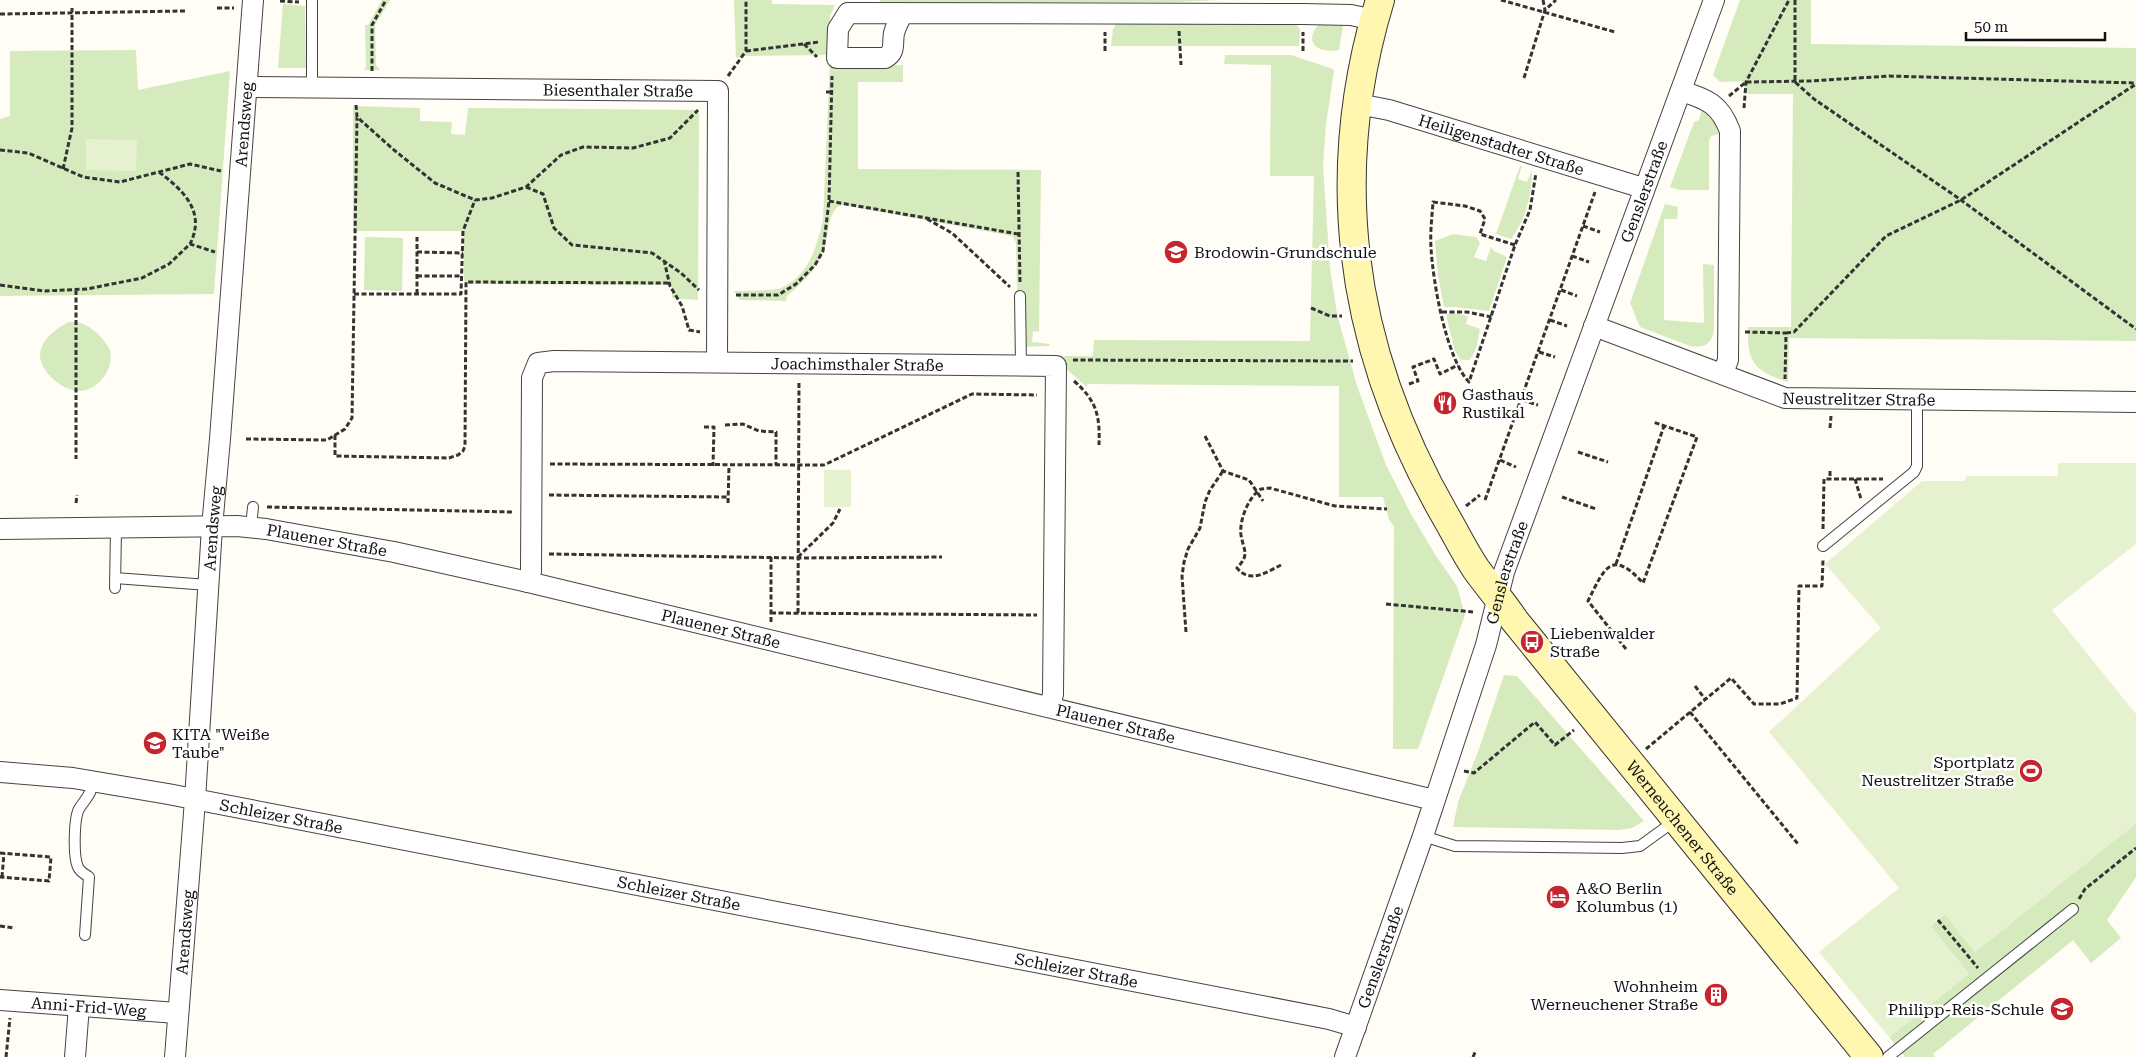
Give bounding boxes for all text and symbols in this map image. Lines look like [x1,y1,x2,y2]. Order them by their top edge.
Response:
scale bar [1966,10,2105,42]
text: 50 m [1974,18,2009,36]
street label: Arendsweg [231,80,256,168]
street label: Biesenthaler Straße [543,80,693,100]
street label: Heiligenstadter Straße [1416,110,1587,179]
street label: Genslerstraße [1616,138,1671,245]
school or university icon: Brodowin-Grundschule [1163,239,1189,265]
place label: Brodowin-Grundschule [1194,243,1377,262]
street label: Joachimsthaler Straße [771,354,944,374]
place label: Gasthaus Rustikal [1462,385,1534,422]
street label: Neustrelitzer Straße [1782,388,1936,409]
restaurant icon: Gasthaus Rustikal [1432,390,1458,416]
street label: Arendsweg [200,484,225,571]
street label: Genslerstraße [1482,518,1532,626]
street label: Plauener Straße [265,520,389,560]
street label: Plauener Straße [659,605,783,652]
place label: Liebenwalder Straße [1550,624,1656,661]
bus stop icon: Liebenwalder Straße [1519,629,1545,655]
street label: Plauener Straße [1054,700,1177,747]
place label: KITA "Weiße Taube" [172,725,270,762]
school or university icon: KITA "Weiße Taube" [142,730,168,756]
place label: Sportplatz Neustrelitzer Straße [1861,753,2014,790]
street label: Werneuchener Straße [1622,756,1743,899]
sports icon: Sportplatz Neustrelitzer Straße [2018,758,2044,784]
street label: Schleizer Straße [218,795,345,837]
street label: Schleizer Straße [616,872,742,914]
place label: A&O Berlin Kolumbus (1) [1576,879,1678,916]
hotel icon: A&O Berlin Kolumbus (1) [1545,884,1571,910]
street label: Arendsweg [172,888,198,976]
street label: Genslerstraße [1353,903,1407,1011]
street label: Schleizer Straße [1013,949,1140,991]
place label: Wohnheim Werneuchener Straße [1530,977,1698,1014]
building icon: Wohnheim Werneuchener Straße [1703,982,1729,1008]
street label: Anni-Frid-Weg [31,993,148,1020]
school or university icon: Philipp-Reis-Schule [2049,996,2075,1022]
place label: Philipp-Reis-Schule [1888,1000,2044,1019]

